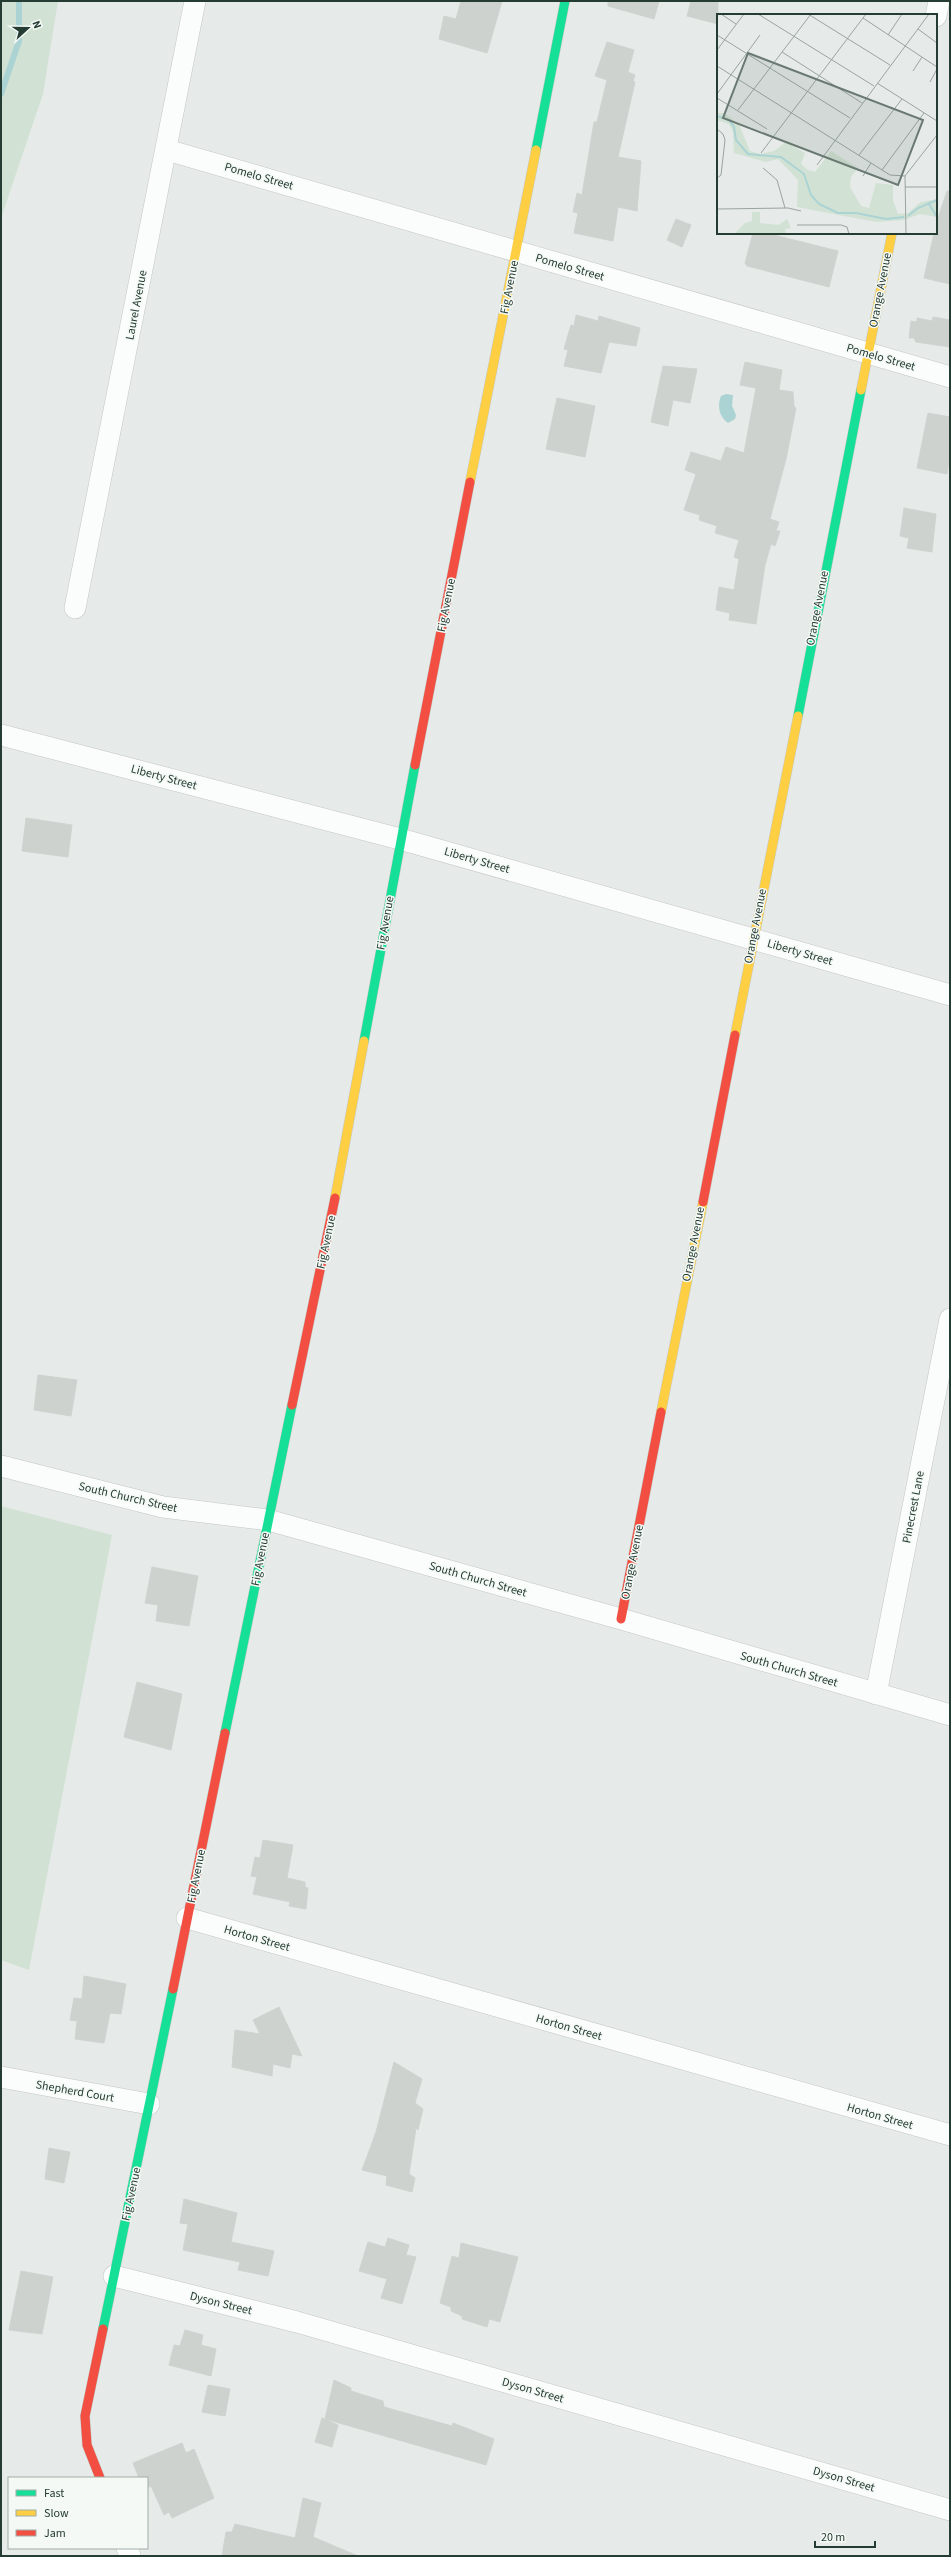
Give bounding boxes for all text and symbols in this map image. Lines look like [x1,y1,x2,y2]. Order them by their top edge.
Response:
north arrow [8,8,48,48]
inset map [717,14,937,234]
text: N [29,18,45,31]
street label: Pomelo Street [222,159,295,194]
street label: Pomelo Street [533,250,606,285]
street label: Orange Avenue [865,251,896,329]
street label: Fig Avenue [496,259,523,315]
street label: Laurel Avenue [121,269,152,341]
street label: Pomelo Street [844,340,917,375]
street label: Orange Avenue [802,569,833,647]
street label: Fig Avenue [433,577,460,633]
street label: Liberty Street [129,761,199,794]
street label: Liberty Street [442,843,512,878]
street label: Orange Avenue [740,887,771,965]
street label: Fig Avenue [372,895,399,951]
street label: Liberty Street [765,935,835,970]
street label: Orange Avenue [678,1205,709,1283]
street label: Fig Avenue [313,1214,340,1270]
street label: Pinecrest Lane [898,1469,929,1545]
street label: South Church Street [77,1478,179,1517]
street label: Orange Avenue [617,1523,648,1601]
street label: Fig Avenue [247,1531,274,1587]
street label: South Church Street [427,1557,529,1602]
street label: South Church Street [738,1647,840,1692]
street label: Fig Avenue [183,1848,210,1904]
street label: Horton Street [222,1921,292,1956]
street label: Horton Street [534,2010,604,2045]
street label: Shepherd Court [34,2076,115,2107]
street label: Horton Street [845,2099,915,2134]
street label: Fig Avenue [118,2166,145,2222]
street label: Dyson Street [188,2288,254,2319]
street label: Dyson Street [500,2374,566,2407]
street label: Dyson Street [811,2463,877,2496]
legend [8,2477,148,2549]
text: Fast [44,2485,64,2502]
text: Slow [44,2505,69,2522]
scale bar [815,2523,875,2549]
text: Jam [44,2525,66,2542]
text: 20 m [821,2529,845,2546]

